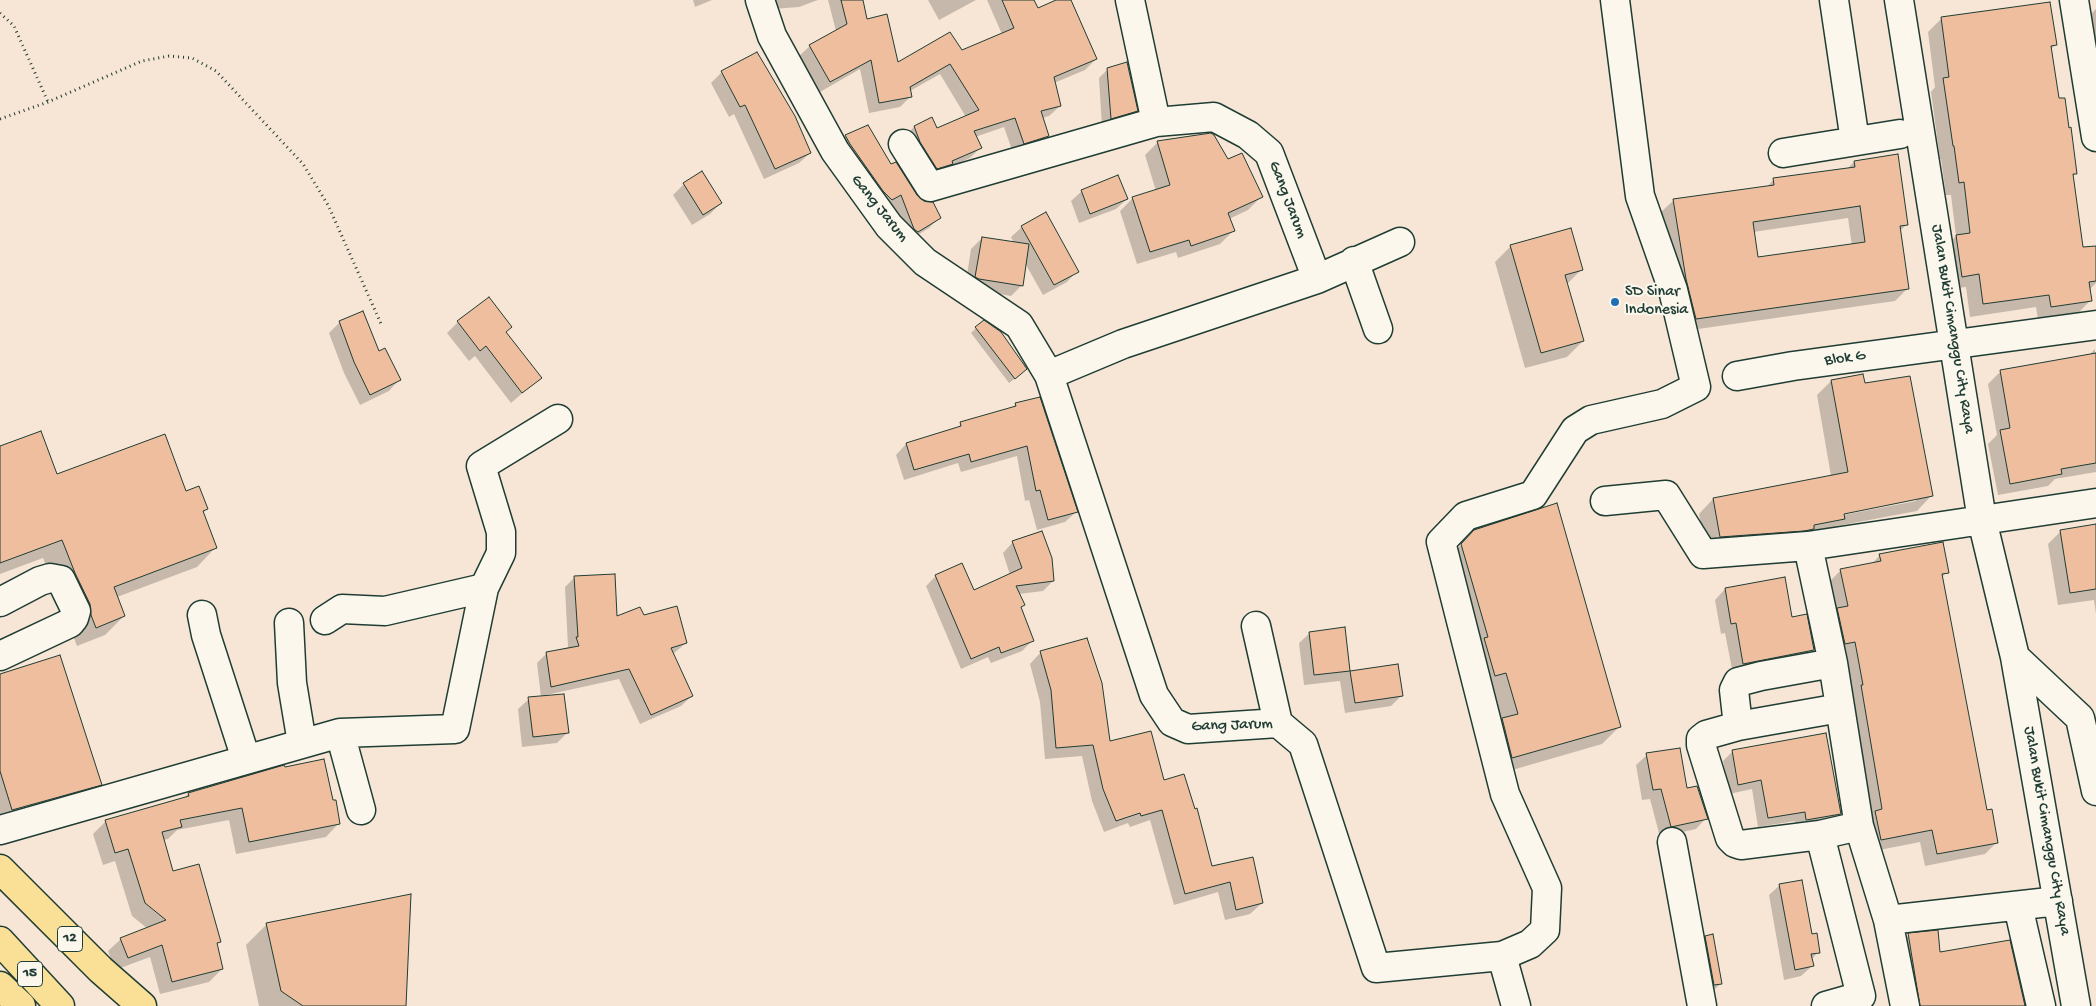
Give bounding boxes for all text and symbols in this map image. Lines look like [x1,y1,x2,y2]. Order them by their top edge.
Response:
street label: Gang Jarum [1263,159,1311,241]
street label: Gang Jarum [846,171,912,247]
street label: Jalan Bukit Cimanggu City Raya [1926,223,1978,435]
place label: SD Sinar Indonesia [1625,283,1688,321]
marker: SD Sinar Indonesia [1609,296,1621,308]
street label: Blok G [1823,347,1867,371]
street label: Gang Jarum [1191,715,1273,737]
street label: Jalan Bukit Cimanggu City Raya [2018,725,2074,937]
road number: 12 [58,926,82,952]
road number: 15 [18,962,42,986]

